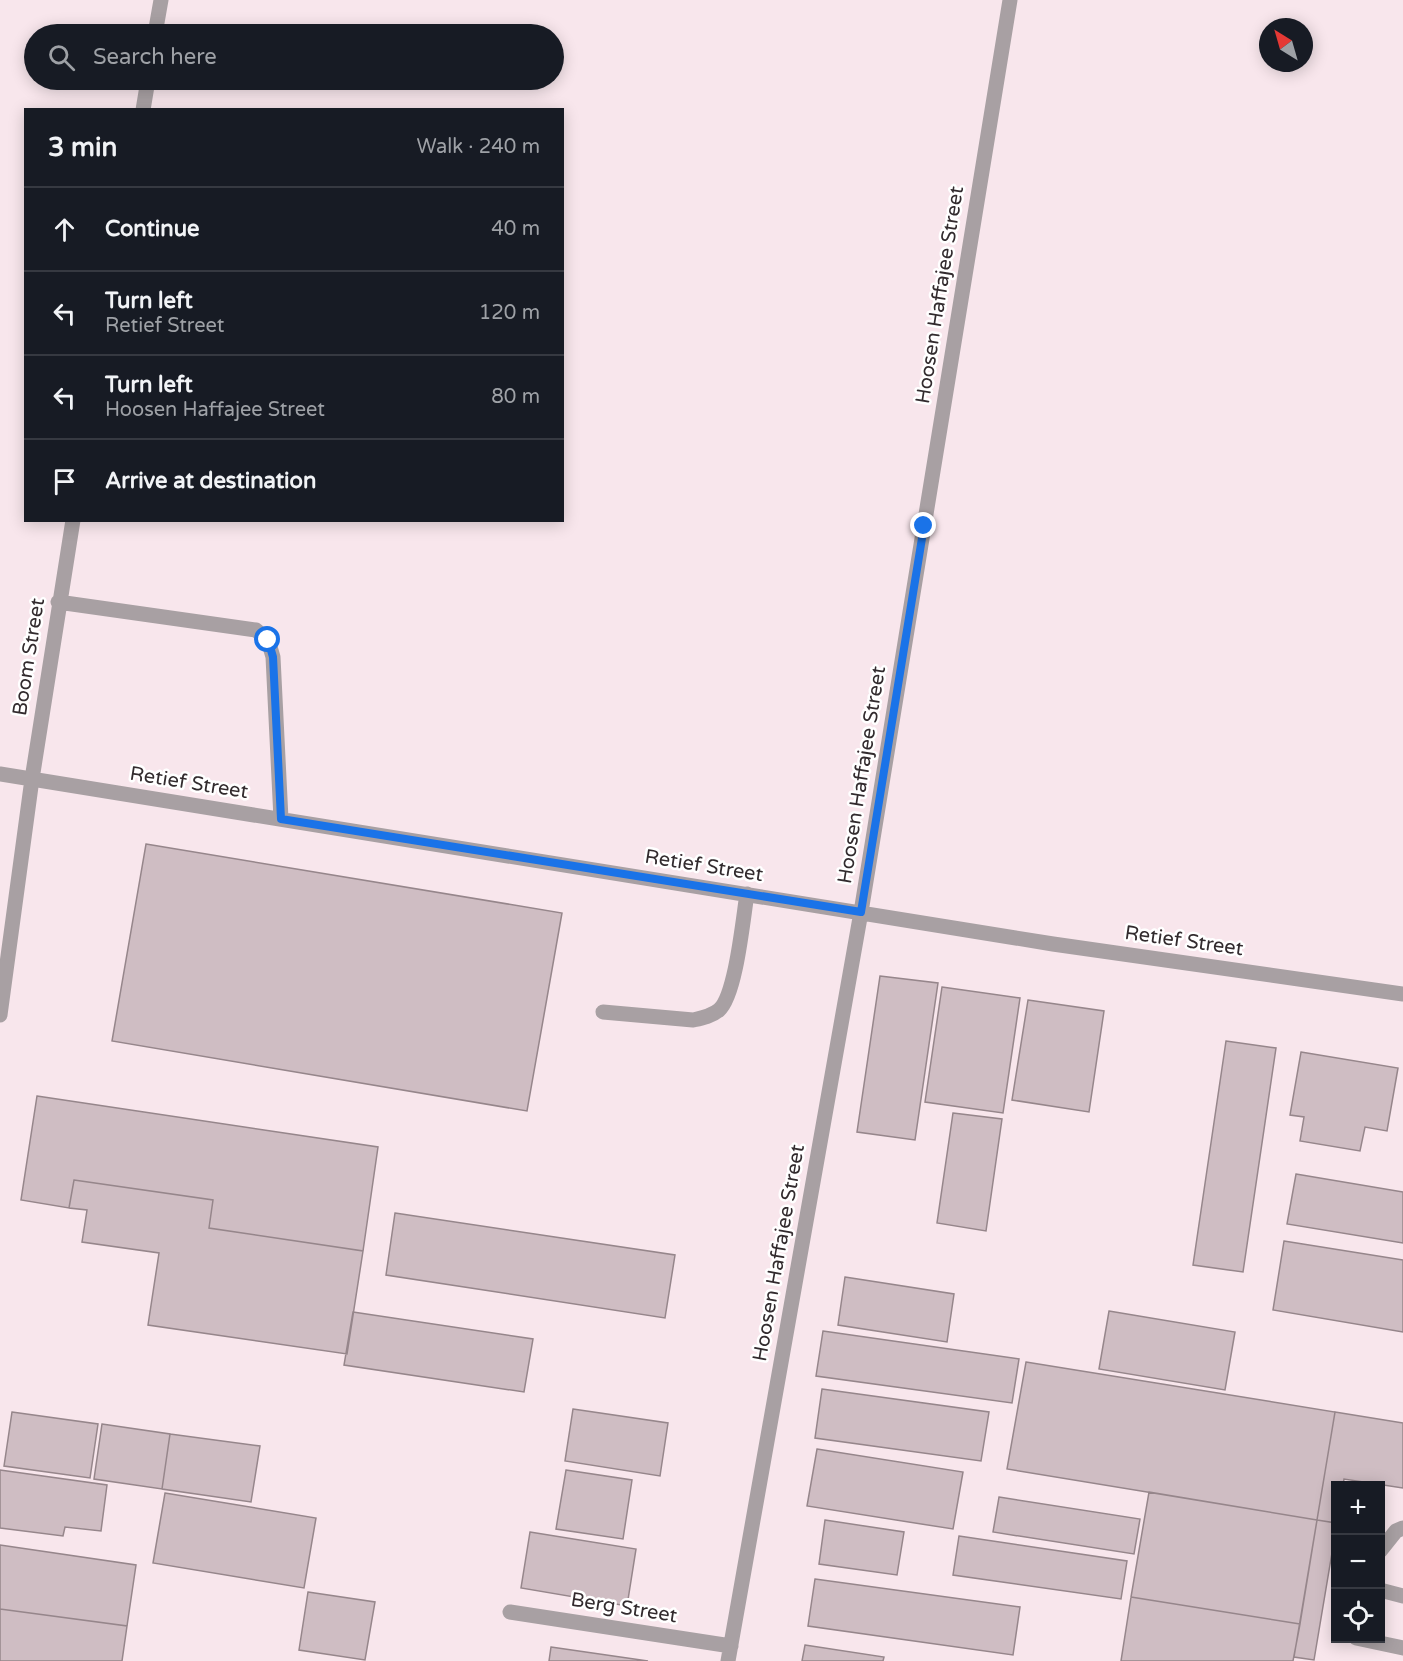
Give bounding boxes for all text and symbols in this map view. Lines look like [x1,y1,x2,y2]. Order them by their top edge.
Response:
north arrow [1259,18,1313,72]
search box [24,24,564,90]
icon: search [45,41,78,74]
text: Search here [93,44,217,70]
text: 3 min [48,132,117,163]
text: Walk · 240 m [417,135,540,159]
street label: Hoosen Haffajee Street [911,184,969,406]
icon: ahead [48,213,81,246]
text: Continue [105,216,200,242]
text: 40 m [491,217,540,241]
text: Turn left [105,288,193,314]
icon: left [48,297,81,330]
text: 120 m [479,301,540,325]
text: Retief Street [105,314,225,338]
text: Turn left [105,372,193,398]
icon: left [48,381,81,414]
text: 80 m [491,385,540,409]
text: Hoosen Haffajee Street [105,398,325,422]
icon: arrive [48,465,81,498]
text: Arrive at destination [105,468,316,494]
route end [910,512,936,538]
street label: Boom Street [8,596,50,718]
route start [254,626,280,652]
street label: Hoosen Haffajee Street [833,664,891,886]
street label: Retief Street [128,762,250,804]
street label: Retief Street [643,845,765,887]
street label: Retief Street [1123,921,1245,961]
street label: Hoosen Haffajee Street [748,1142,810,1363]
map controls [1331,1481,1385,1643]
button: + [1331,1481,1385,1535]
button: − [1331,1535,1385,1589]
street label: Berg Street [569,1588,679,1628]
button: locate [1331,1589,1385,1643]

